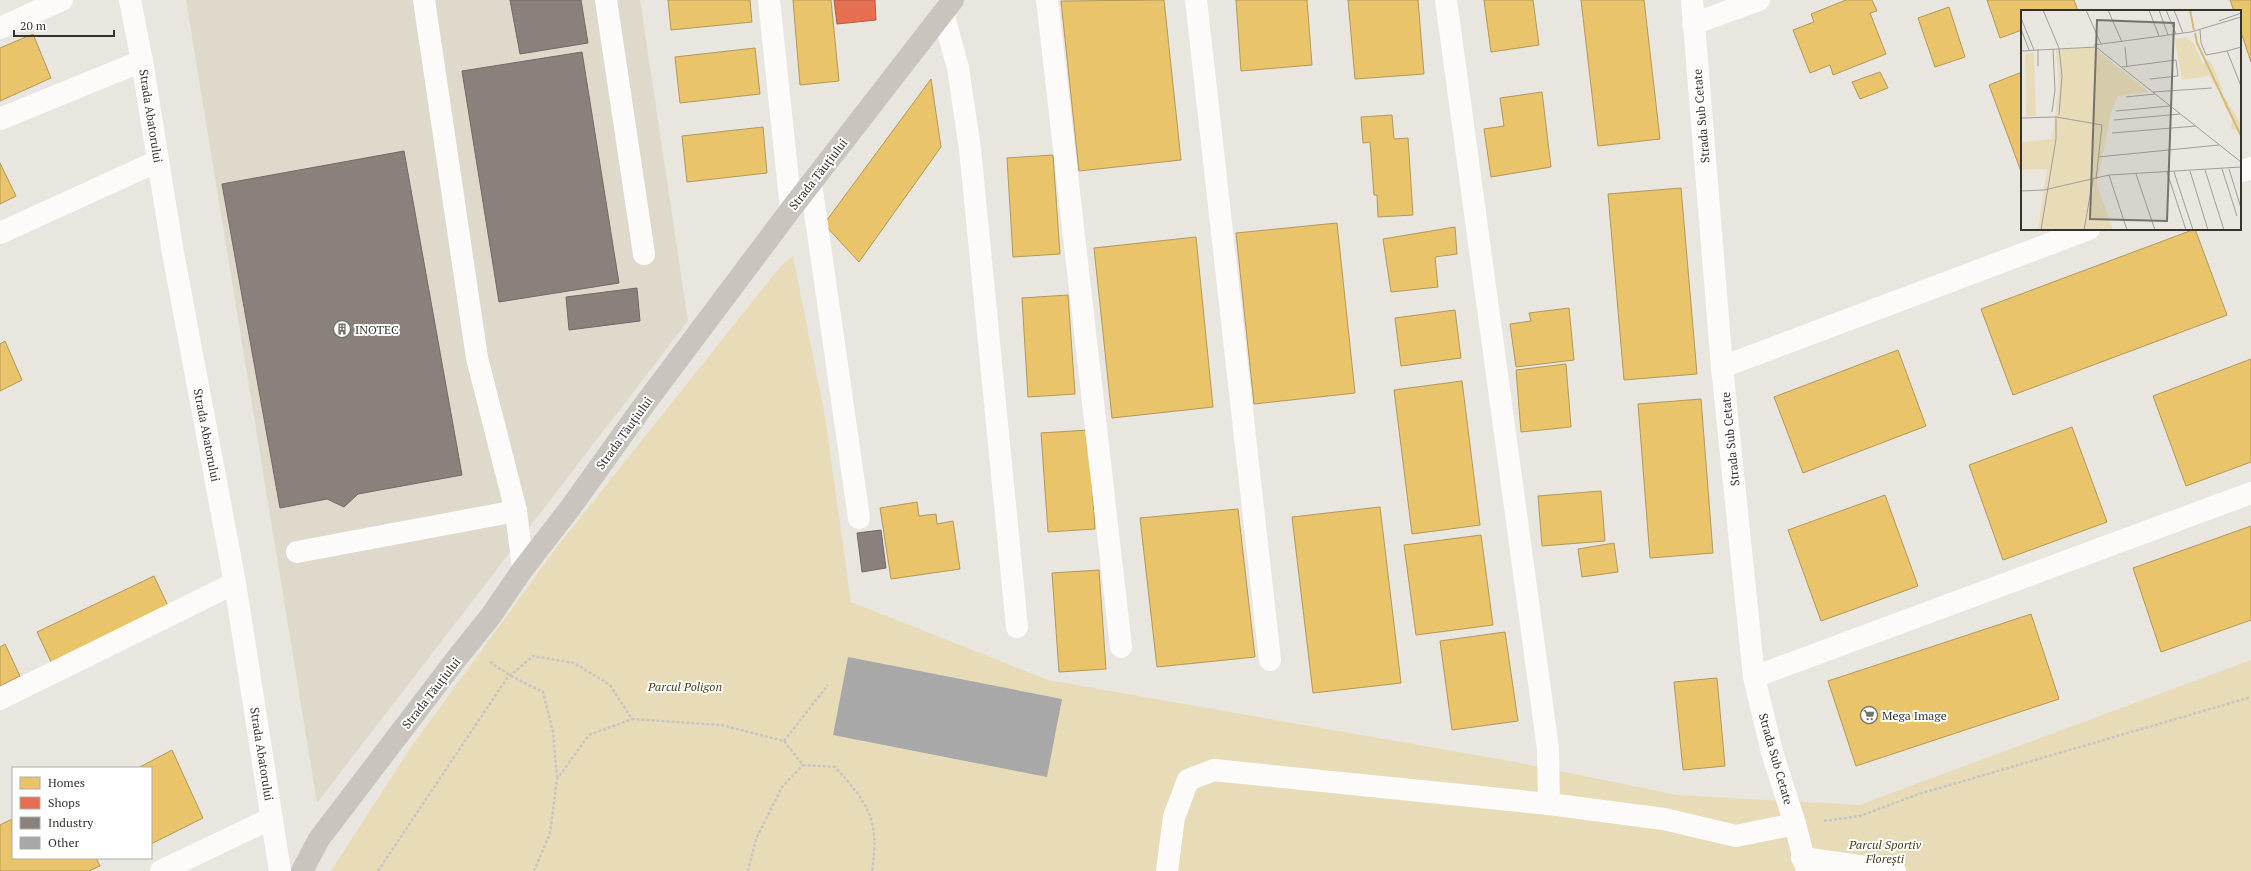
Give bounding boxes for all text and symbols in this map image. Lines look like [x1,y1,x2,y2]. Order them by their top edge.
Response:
inset map [2021,10,2241,230]
scale bar [14,12,114,38]
text: 20 m [20,18,47,33]
street label: Strada Abatorului [136,68,166,164]
street label: Strada Sub Cetate [1689,68,1713,164]
street label: Strada Tăuțiului [786,135,851,213]
building icon: INOTEC [332,319,352,339]
place label: INOTEC [355,322,399,337]
street label: Strada Abatorului [191,387,223,483]
street label: Strada Sub Cetate [1718,391,1742,487]
street label: Strada Tăuțiului [593,393,656,473]
street label: Strada Tăuțiului [399,654,464,732]
park label: Parcul Poligon [647,679,722,694]
supermarket icon: Mega Image [1859,705,1879,725]
street label: Strada Abatorului [247,706,277,802]
place label: Mega Image [1882,708,1947,723]
street label: Strada Sub Cetate [1756,712,1796,806]
legend [12,767,152,859]
text: Homes [48,775,85,790]
text: Shops [48,795,80,810]
text: Industry [48,815,94,830]
text: Other [48,835,79,850]
park label: Parcul Sportiv Florești [1848,837,1922,866]

